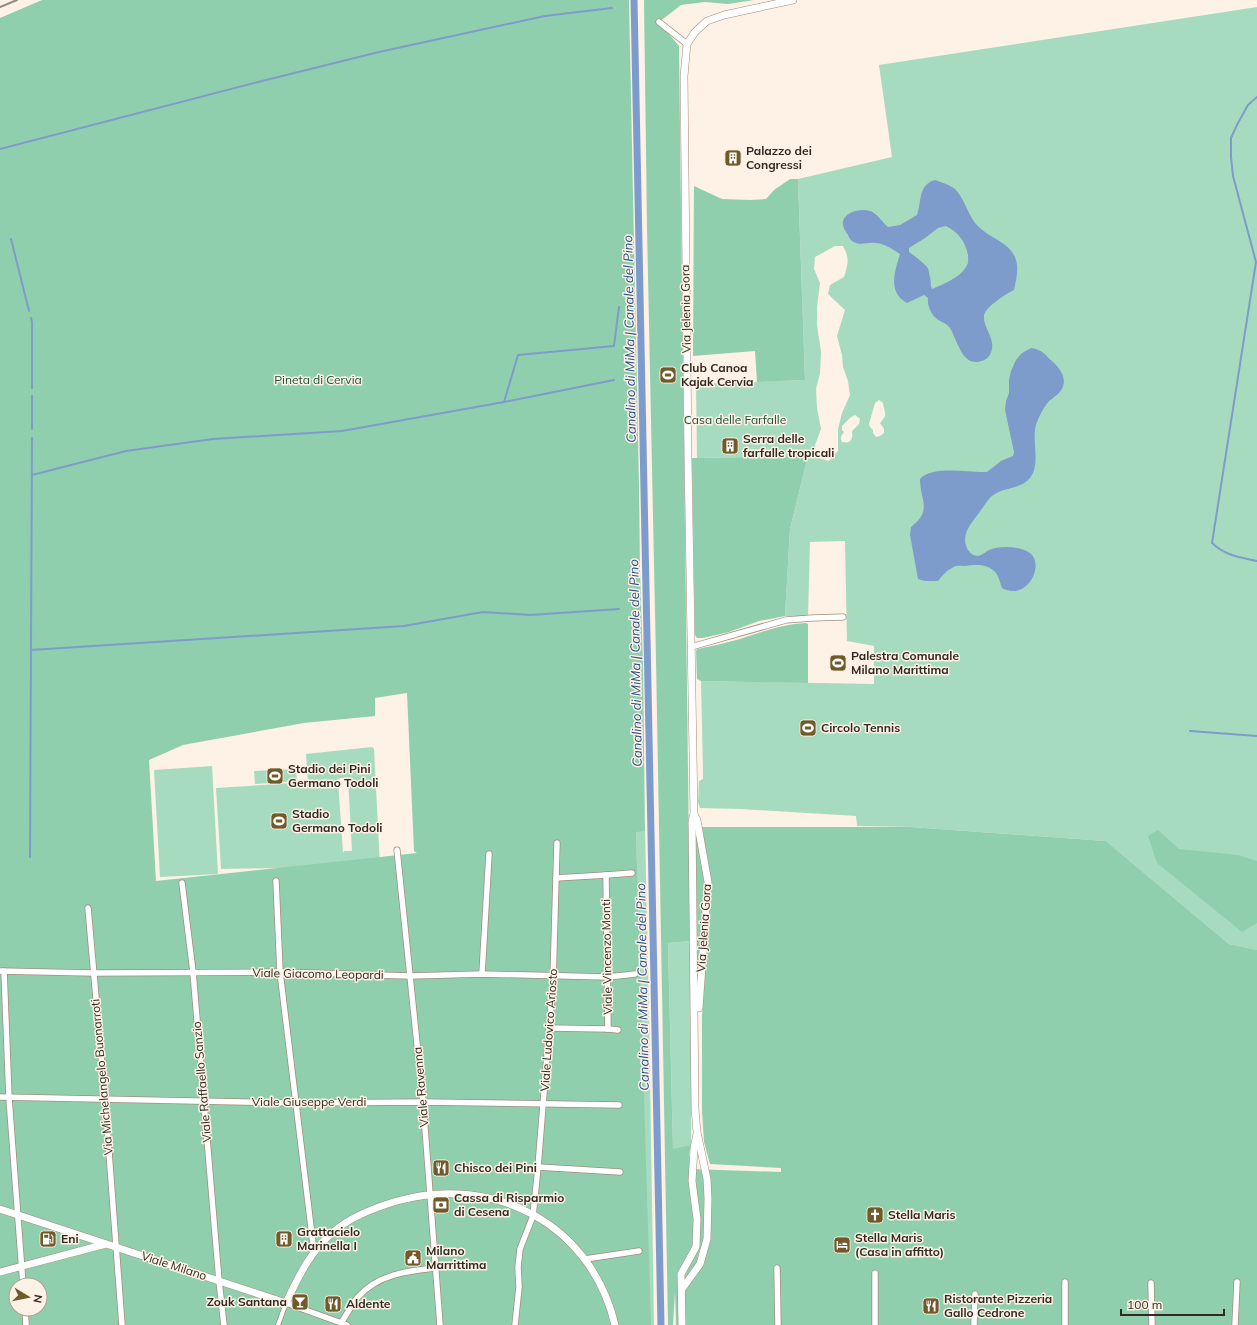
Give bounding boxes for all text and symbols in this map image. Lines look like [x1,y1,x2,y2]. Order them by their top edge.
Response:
place label: Palazzo dei Congressi [746,143,812,172]
building icon: Palazzo dei Congressi [723,148,743,168]
water label: Canalino di MiMa | Canale del Pino [619,235,639,443]
street label: Via Jelenia Gora [677,265,694,354]
place label: Club Canoa Kajak Cervia [681,360,753,389]
sports icon: Club Canoa Kajak Cervia [658,365,678,385]
park label: Pineta di Cervia [274,372,362,387]
park label: Casa delle Farfalle [684,412,786,427]
place label: Serra delle farfalle tropicali [743,431,834,460]
building icon: Serra delle farfalle tropicali [720,436,740,456]
water label: Canalino di MiMa | Canale del Pino [625,559,645,767]
place label: Palestra Comunale Milano Marittima [851,648,959,677]
sports icon: Palestra Comunale Milano Marittima [828,653,848,673]
sports icon: Circolo Tennis [798,718,818,738]
place label: Circolo Tennis [821,720,900,735]
place label: Stadio dei Pini Germano Todoli [288,761,378,790]
sports icon: Stadio dei Pini Germano Todoli [265,766,285,786]
place label: Stadio Germano Todoli [292,806,382,835]
sports icon: Stadio Germano Todoli [269,811,289,831]
water label: Canalino di MiMa | Canale del Pino [632,883,652,1091]
street label: Via Jelenia Gora [693,883,714,973]
street label: Viale Vincenzo Monti [598,899,615,1015]
street label: Viale Giacomo Leopardi [252,965,384,982]
street label: Viale Ludovico Ariosto [537,968,560,1092]
street label: Via Michelangelo Buonarroti [87,998,116,1156]
street label: Viale Raffaello Sanzio [189,1021,214,1143]
street label: Viale Ravenna [410,1046,431,1128]
street label: Viale Giuseppe Verdi [252,1094,366,1109]
restaurant icon: Chisco dei Pini [431,1158,451,1178]
place label: Chisco dei Pini [454,1160,537,1175]
place label: Cassa di Risparmio di Cesena [454,1190,564,1219]
bank icon: Cassa di Risparmio di Cesena [431,1195,451,1215]
church icon: Stella Maris [865,1205,885,1225]
place label: Stella Maris [888,1207,955,1222]
place label: Grattacielo Marinella I [297,1224,360,1253]
fuel station icon: Eni [38,1229,58,1249]
building icon: Grattacielo Marinella I [274,1229,294,1249]
place label: Stella Maris (Casa in affitto) [855,1230,944,1259]
place label: Eni [61,1231,79,1246]
hotel icon: Stella Maris (Casa in affitto) [832,1235,852,1255]
place label: Milano Marrittima [426,1243,487,1272]
street label: Viale Milano [139,1248,209,1283]
public building icon: Milano Marrittima [403,1248,423,1268]
north arrow [8,1277,48,1317]
place label: Ristorante Pizzeria Gallo Cedrone [944,1291,1052,1320]
scale bar [1121,1291,1224,1317]
bar icon: Zouk Santana [290,1292,310,1312]
text: N [30,1293,45,1304]
place label: Zouk Santana [207,1294,287,1309]
restaurant icon: Aldente [323,1294,343,1314]
place label: Aldente [346,1296,391,1311]
restaurant icon: Ristorante Pizzeria Gallo Cedrone [921,1296,941,1316]
text: 100 m [1127,1297,1162,1312]

